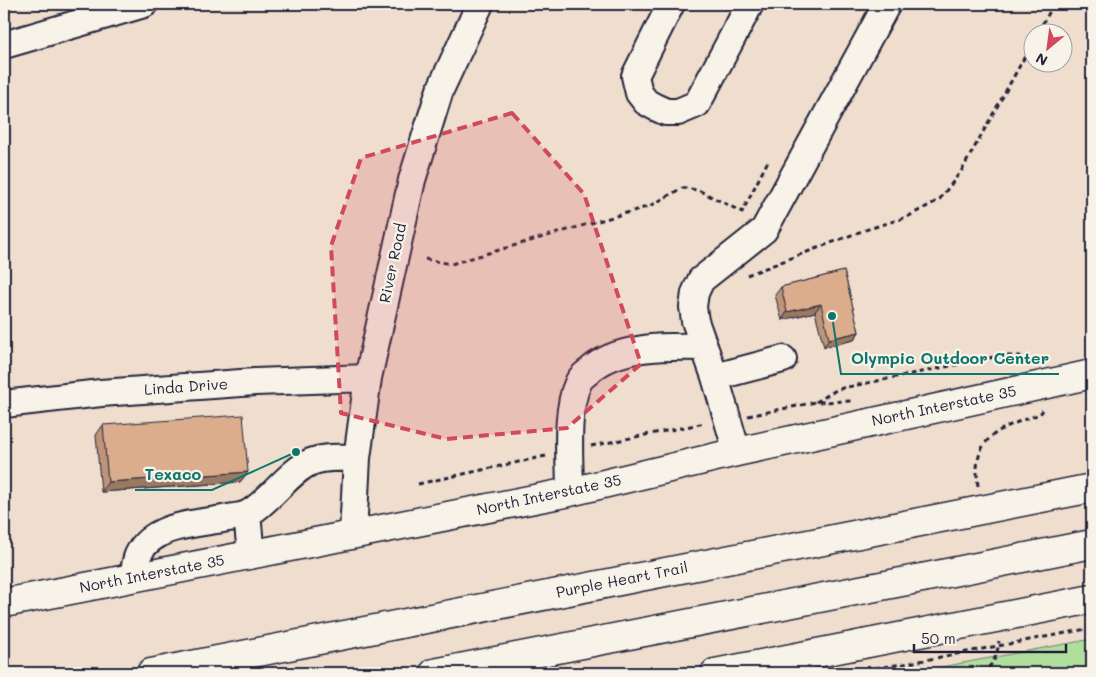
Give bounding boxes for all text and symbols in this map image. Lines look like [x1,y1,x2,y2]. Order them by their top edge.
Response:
north arrow [1024,22,1074,72]
text: N [1032,49,1051,71]
street label: River Road [374,221,410,305]
callout: Olympic Outdoor Center [841,343,1059,374]
text: Olympic Outdoor Center [851,347,1049,368]
street label: Linda Drive [143,373,229,399]
street label: North Interstate 35 [870,380,1018,430]
callout: Texaco [135,459,212,490]
text: Texaco [145,463,202,484]
street label: North Interstate 35 [475,469,623,519]
street label: North Interstate 35 [78,549,226,597]
street label: Purple Heart Trail [554,556,689,602]
scale bar [914,622,1066,654]
text: 50 m [921,628,956,648]

